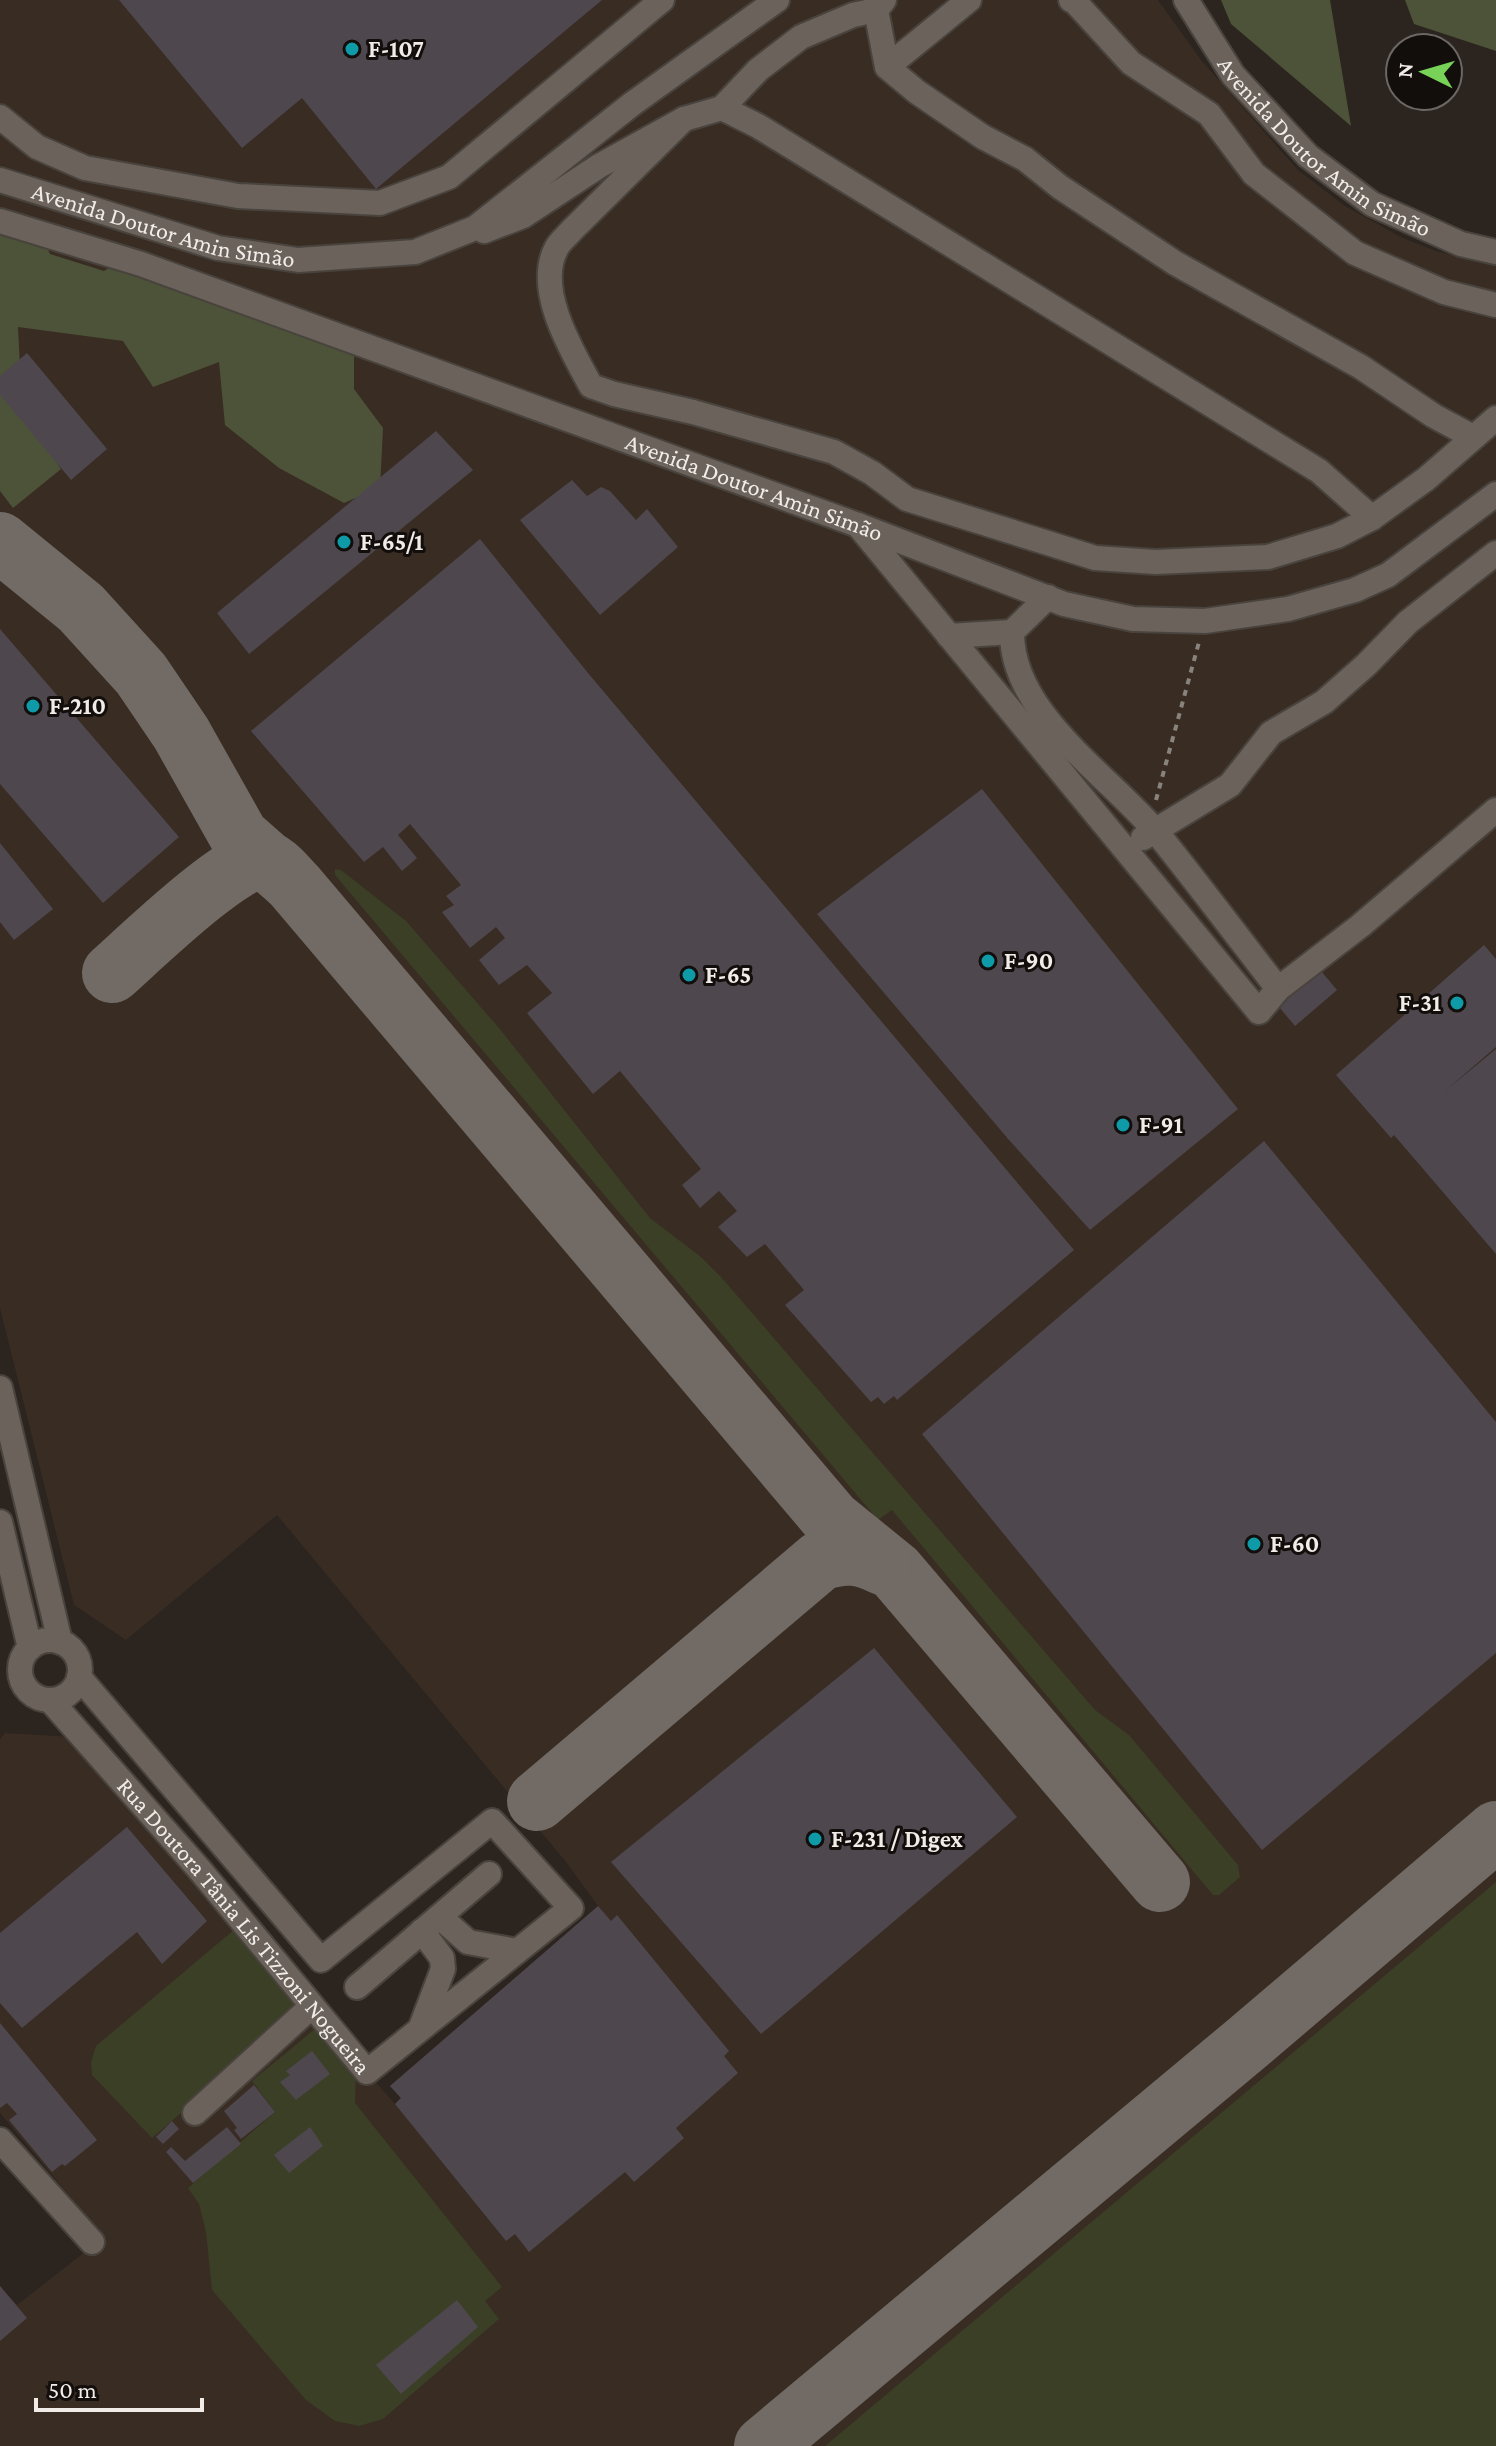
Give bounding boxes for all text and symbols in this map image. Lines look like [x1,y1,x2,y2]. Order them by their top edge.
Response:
north arrow [1384,32,1464,112]
place label: F-107 [368,35,424,62]
marker: F-107 [343,40,361,58]
street label: Avenida Doutor Amin Simão [1212,52,1435,242]
text: N [1391,62,1418,79]
street label: Avenida Doutor Amin Simão [29,177,297,272]
street label: Avenida Doutor Amin Simão [622,428,887,546]
place label: F-65/1 [360,528,423,555]
marker: F-65/1 [335,533,353,551]
place label: F-210 [49,692,106,719]
marker: F-210 [24,697,42,715]
place label: F-90 [1004,947,1053,974]
marker: F-90 [979,952,997,970]
place label: F-65 [705,961,751,988]
marker: F-65 [680,966,698,984]
place label: F-31 [1399,989,1441,1016]
marker: F-31 [1448,994,1466,1012]
place label: F-91 [1139,1111,1183,1138]
marker: F-91 [1114,1116,1132,1134]
place label: F-60 [1270,1530,1319,1557]
marker: F-60 [1245,1535,1263,1553]
street label: Rua Doutora Tânia Lis Tizzoni Nogueira [112,1772,377,2079]
place label: F-231 / Digex [831,1825,964,1852]
marker: F-231 / Digex [806,1830,824,1848]
scale bar [36,2362,202,2412]
text: 50 m [48,2376,97,2403]

